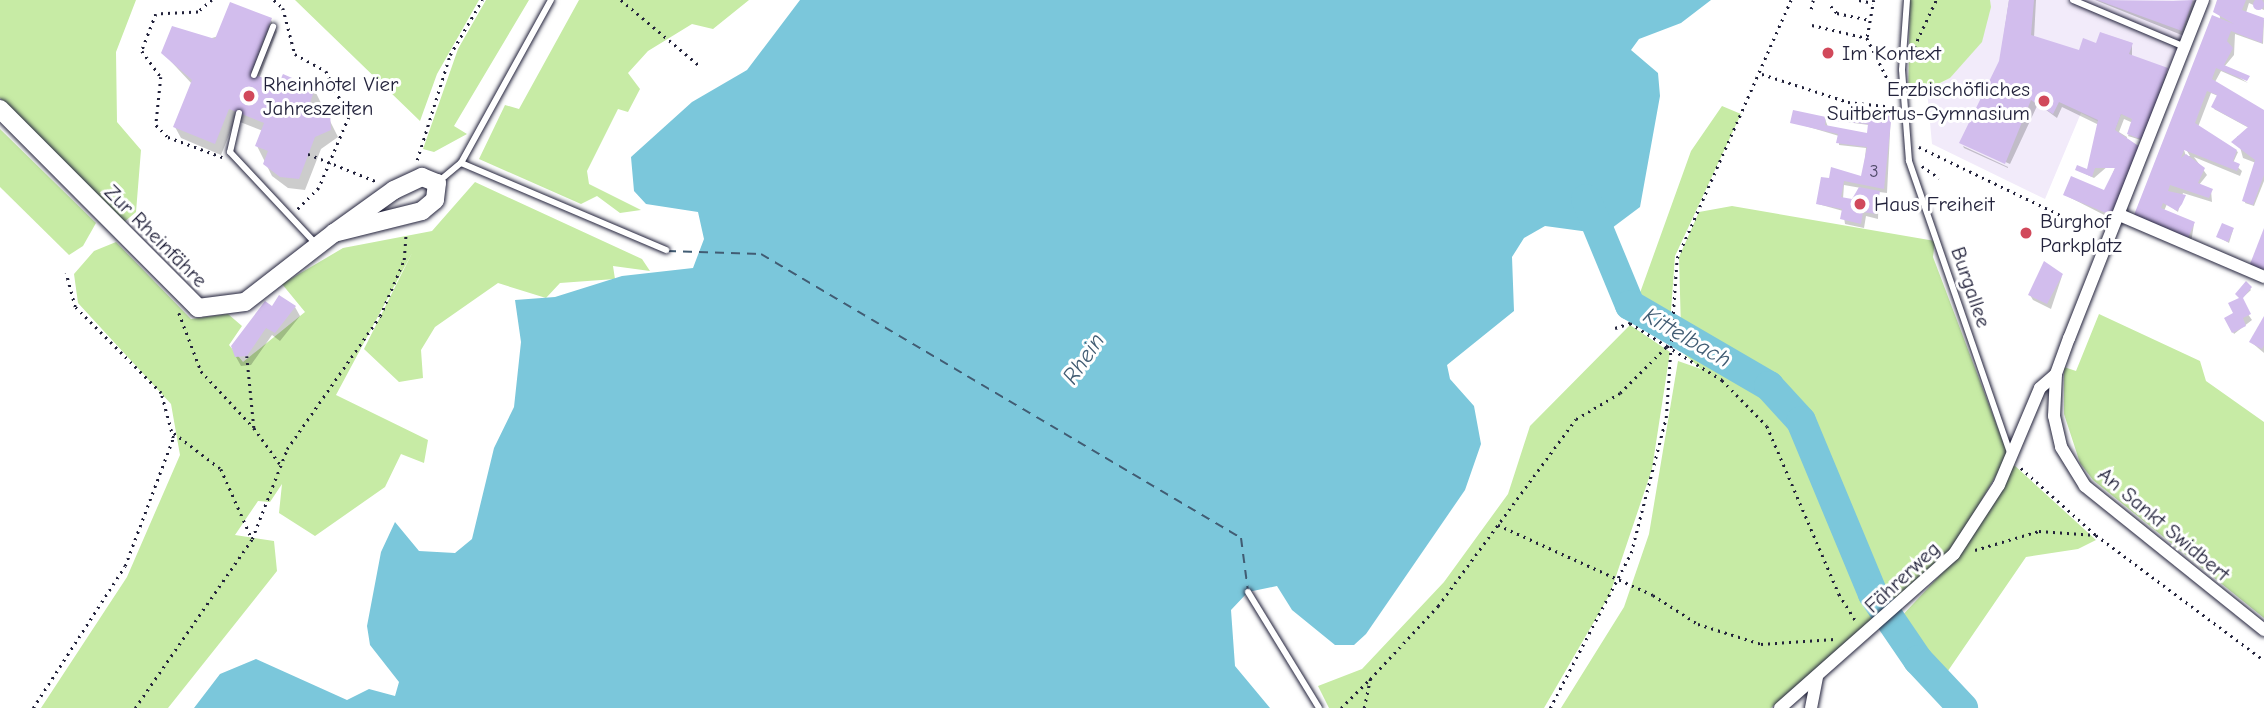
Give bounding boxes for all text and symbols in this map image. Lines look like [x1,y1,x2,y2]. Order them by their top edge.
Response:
place label: Im Kontext [1842,40,1941,66]
marker: Im Kontext [1820,45,1836,61]
place label: Rheinhotel Vier Jahreszeiten [263,71,398,121]
place label: Erzbischöfliches Suitbertus-Gymnasium [1827,76,2030,126]
marker: Rheinhotel Vier Jahreszeiten [241,88,257,104]
marker: Erzbischöfliches Suitbertus-Gymnasium [2036,93,2052,109]
house number: 3 [1869,161,1879,183]
street label: Zur Rheinfähre [99,179,213,293]
place label: Haus Freiheit [1874,191,1994,217]
marker: Haus Freiheit [1852,196,1868,212]
place label: Burghof Parkplatz [2040,208,2122,258]
marker: Burghof Parkplatz [2018,225,2034,241]
street label: Burgallee [1945,243,1997,331]
water label: Kittelbach [1638,302,1736,374]
water label: Rhein [1057,328,1111,390]
street label: An Sankt Swidbert [2093,462,2235,586]
street label: Fährerweg [1859,536,1945,618]

